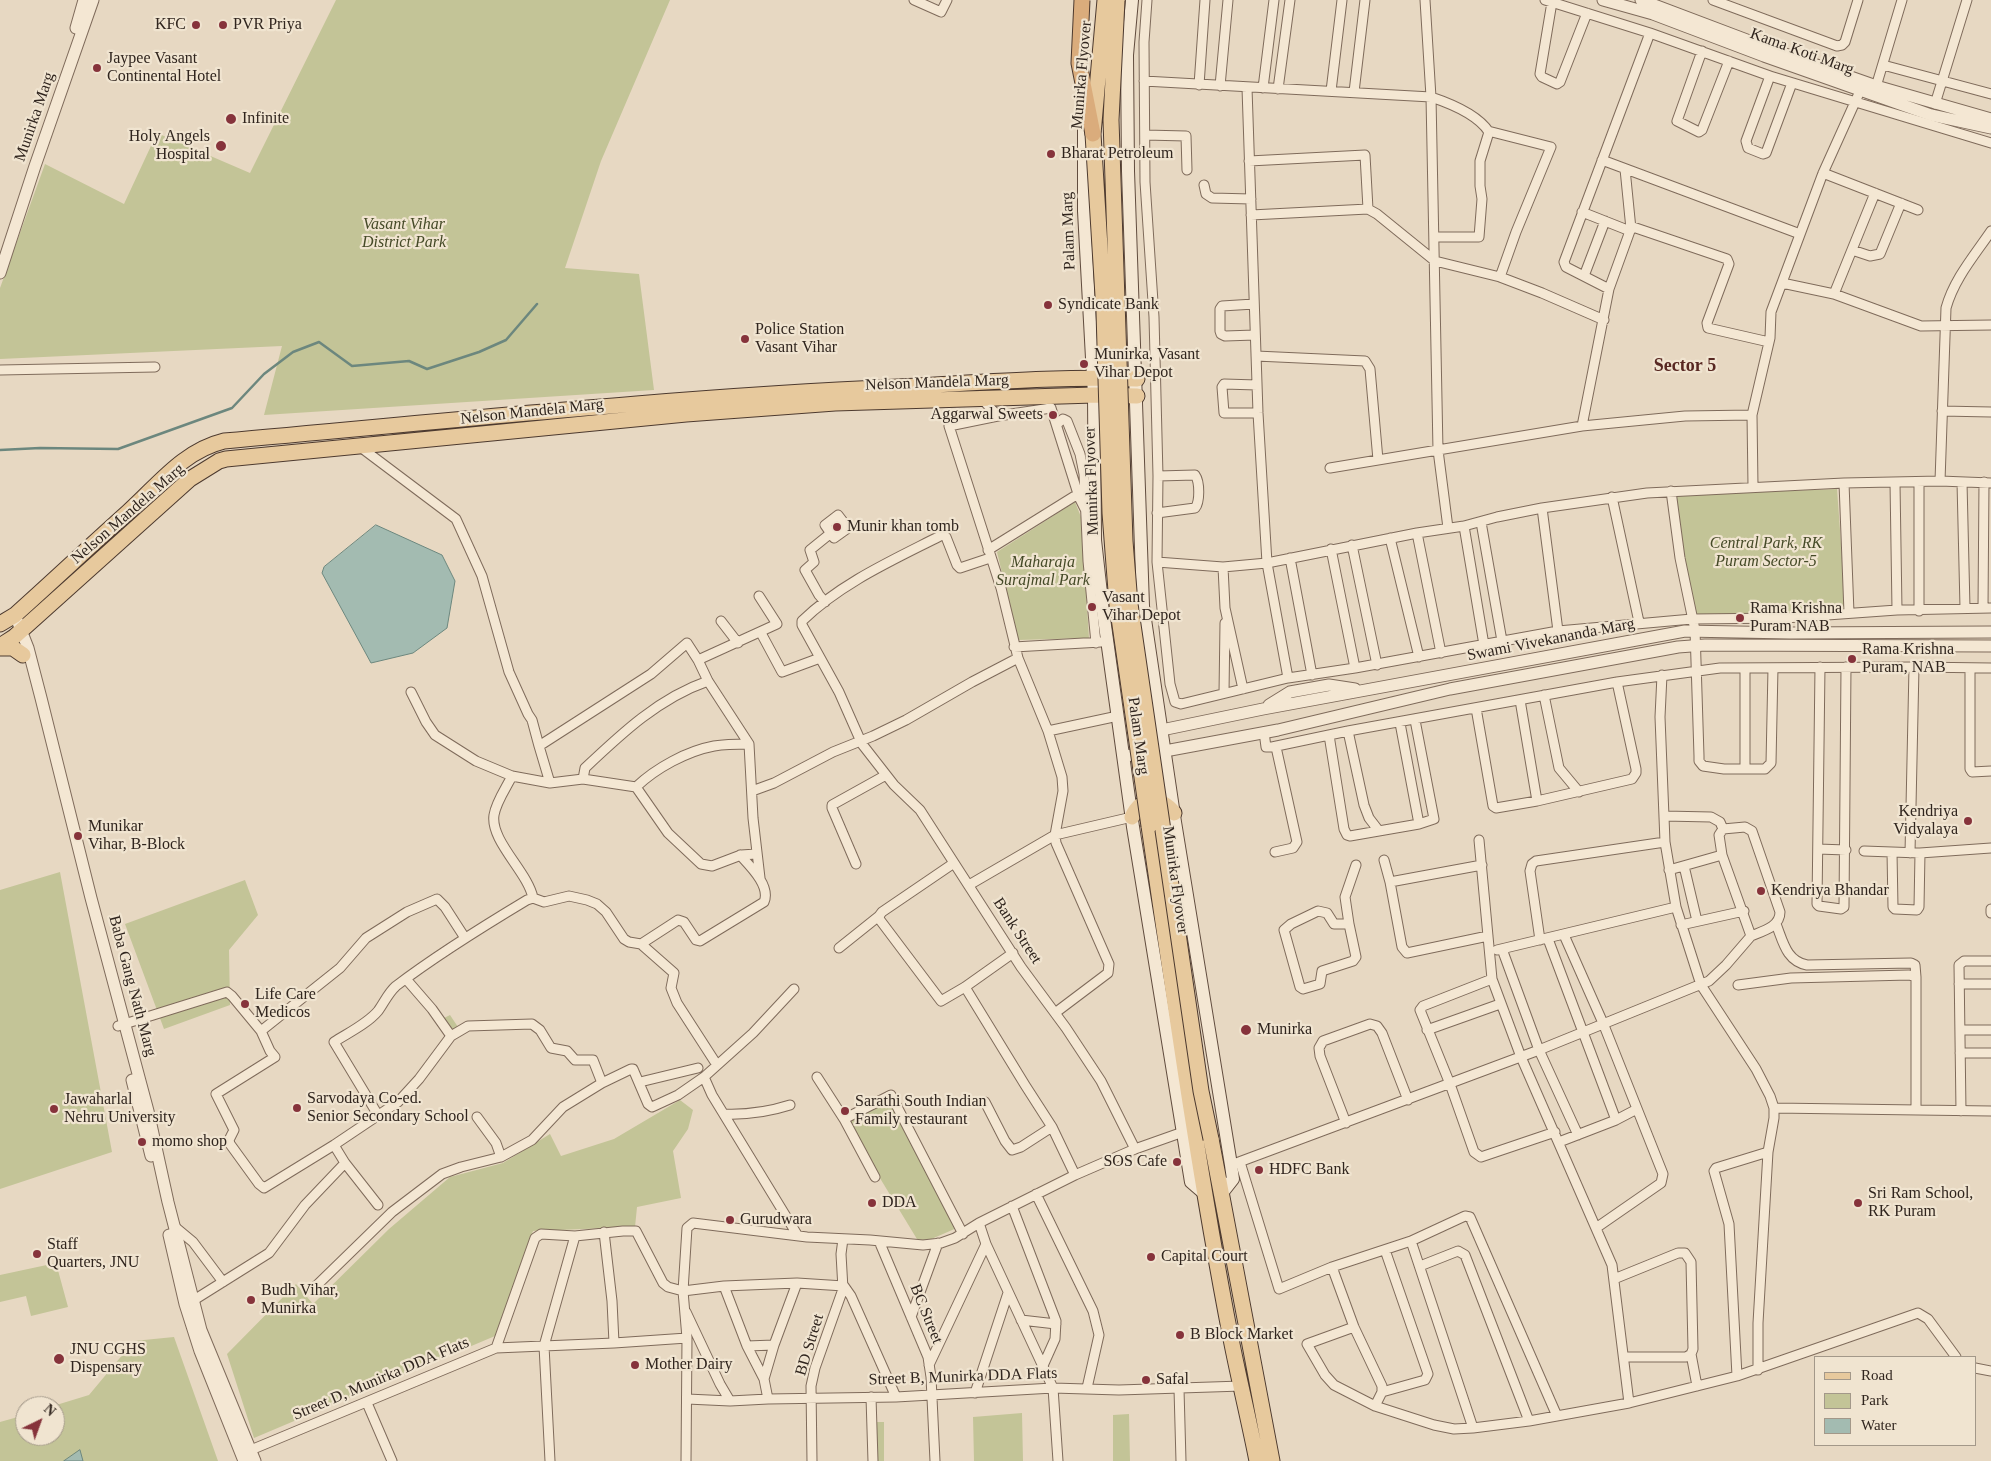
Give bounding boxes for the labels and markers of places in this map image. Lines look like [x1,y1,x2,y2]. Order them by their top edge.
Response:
place label: KFC [158,15,186,35]
place label: PVR Priya [233,15,304,35]
marker: KFC [190,19,202,31]
marker: PVR Priya [217,19,229,31]
place label: Jaypee Vasant Continental Hotel [107,49,239,87]
marker: Jaypee Vasant Continental Hotel [91,62,103,74]
place label: Infinite [242,109,296,129]
marker: Infinite [224,112,238,126]
place label: Holy Angels Hospital [121,127,210,165]
marker: Holy Angels Hospital [214,139,228,153]
place label: Bharat Petroleum [1061,144,1194,164]
marker: Bharat Petroleum [1045,148,1057,160]
place label: Syndicate Bank [1058,295,1172,315]
marker: Syndicate Bank [1042,299,1054,311]
place label: Police Station Vasant Vihar [755,320,856,358]
marker: Police Station Vasant Vihar [739,333,751,345]
place label: Munirka, Vasant Vihar Depot [1094,345,1216,383]
marker: Munirka, Vasant Vihar Depot [1078,358,1090,370]
place label: Aggarwal Sweets [915,405,1043,425]
marker: Aggarwal Sweets [1047,409,1059,421]
place label: Munir khan tomb [847,517,978,537]
marker: Munir khan tomb [831,521,843,533]
place label: Vasant Vihar Depot [1102,588,1191,626]
place label: Rama Krishna Puram NAB [1750,599,1854,637]
marker: Vasant Vihar Depot [1086,601,1098,613]
marker: Rama Krishna Puram NAB [1734,612,1746,624]
place label: Rama Krishna Puram, NAB [1862,640,1966,678]
marker: Rama Krishna Puram, NAB [1846,653,1858,665]
place label: Kendriya Vidyalaya [1887,802,1958,840]
marker: Kendriya Vidyalaya [1962,815,1974,827]
place label: Munikar Vihar, B-Block [88,817,192,855]
marker: Munikar Vihar, B-Block [72,830,84,842]
place label: Kendriya Bhandar [1771,881,1906,901]
marker: Kendriya Bhandar [1755,885,1767,897]
place label: Life Care Medicos [255,985,321,1023]
marker: Life Care Medicos [239,998,251,1010]
place label: Munirka [1257,1020,1320,1040]
marker: Munirka [1239,1023,1253,1037]
place label: Sarvodaya Co-ed. Senior Secondary School [307,1089,492,1127]
place label: Jawaharlal Nehru University [64,1090,191,1128]
place label: Sarathi South Indian Family restaurant [855,1092,1008,1130]
marker: Sarvodaya Co-ed. Senior Secondary School [291,1102,303,1114]
marker: Jawaharlal Nehru University [48,1103,60,1115]
marker: Sarathi South Indian Family restaurant [839,1105,851,1117]
place label: momo shop [152,1132,243,1152]
marker: momo shop [136,1136,148,1148]
place label: SOS Cafe [1099,1152,1167,1172]
marker: SOS Cafe [1171,1156,1183,1168]
place label: HDFC Bank [1269,1160,1353,1180]
marker: HDFC Bank [1253,1164,1265,1176]
place label: Sri Ram School, RK Puram [1868,1184,1984,1222]
place label: DDA [882,1193,915,1213]
marker: DDA [866,1197,878,1209]
marker: Sri Ram School, RK Puram [1852,1197,1864,1209]
place label: Gurudwara [740,1210,825,1230]
marker: Gurudwara [724,1214,736,1226]
place label: Staff Quarters, JNU [47,1235,151,1273]
place label: Capital Court [1161,1247,1259,1267]
marker: Staff Quarters, JNU [31,1248,43,1260]
marker: Capital Court [1145,1251,1157,1263]
place label: Budh Vihar, Munirka [261,1281,349,1319]
marker: Budh Vihar, Munirka [245,1294,257,1306]
place label: B Block Market [1190,1325,1303,1345]
marker: B Block Market [1174,1329,1186,1341]
place label: JNU CGHS Dispensary [70,1340,154,1378]
marker: JNU CGHS Dispensary [52,1352,66,1366]
place label: Mother Dairy [645,1355,744,1375]
marker: Mother Dairy [629,1359,641,1371]
place label: Safal [1156,1370,1192,1390]
marker: Safal [1140,1374,1152,1386]

